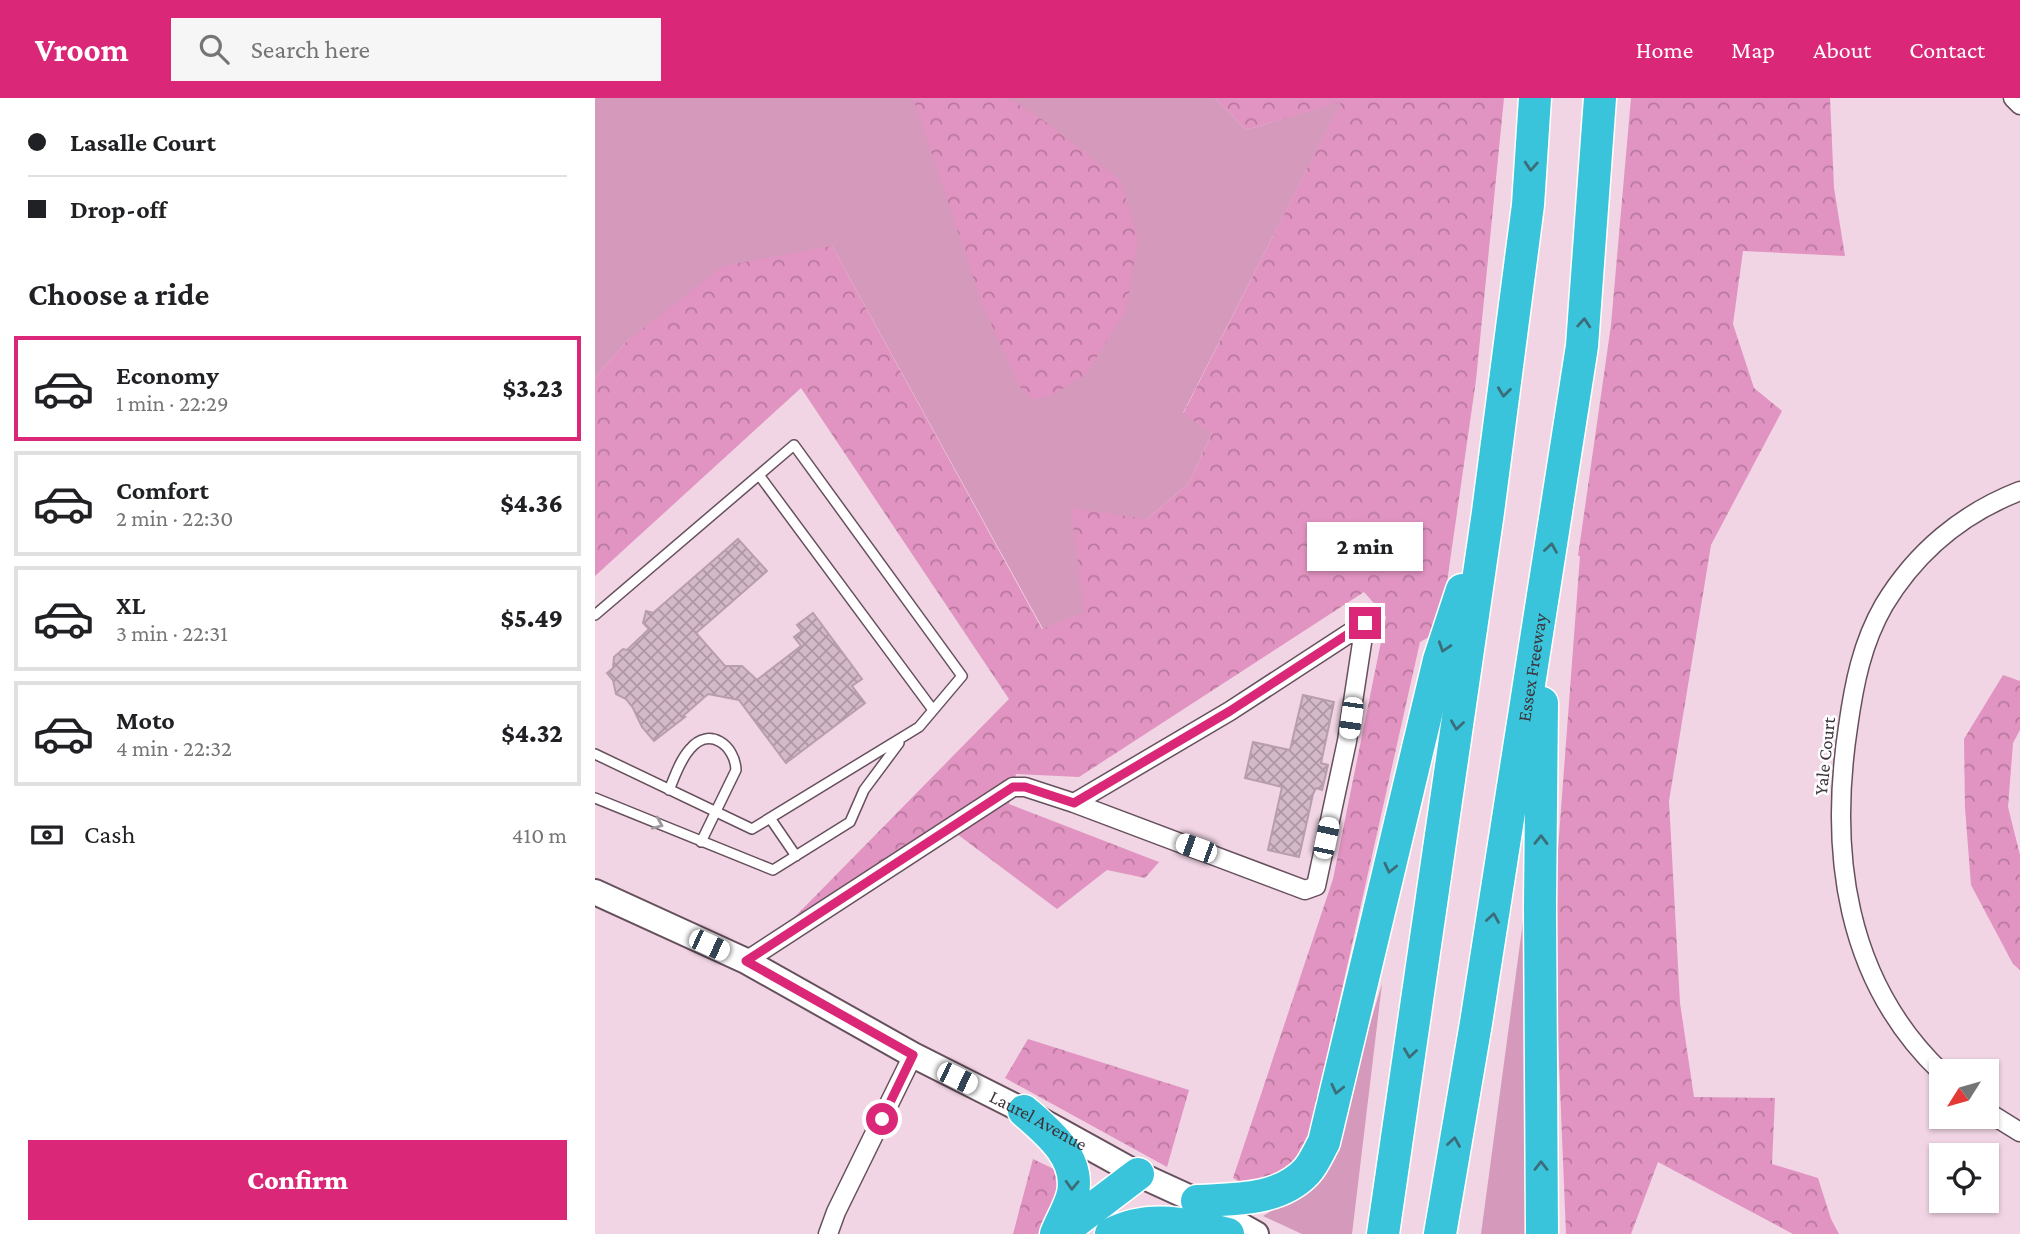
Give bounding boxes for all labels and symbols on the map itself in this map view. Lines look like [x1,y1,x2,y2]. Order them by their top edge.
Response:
one-way arrow [1524,161,1539,172]
one-way arrow [1576,317,1591,328]
one-way arrow [1496,386,1511,398]
callout: 2 min [1307,522,1423,570]
one-way arrow [1543,542,1558,554]
route end [1349,607,1381,639]
street label: Essex Freeway [1513,612,1551,723]
one-way arrow [1437,641,1452,653]
car [1338,696,1365,740]
street label: Yale Court [1810,715,1839,796]
one-way arrow [1450,720,1465,731]
car [1312,815,1341,861]
one-way arrow [651,816,663,830]
car [1173,831,1220,865]
one-way arrow [1533,835,1549,845]
one-way arrow [1383,862,1398,874]
one-way arrow [1485,912,1500,924]
car [686,927,733,963]
one-way arrow [1402,1047,1417,1059]
car [934,1059,981,1097]
north arrow [1929,1059,1999,1129]
one-way arrow [1331,1083,1345,1095]
street label: Laurel Avenue [986,1085,1091,1155]
route start [866,1103,898,1135]
one-way arrow [1447,1136,1462,1148]
one-way arrow [1533,1160,1549,1171]
one-way arrow [1064,1180,1079,1191]

